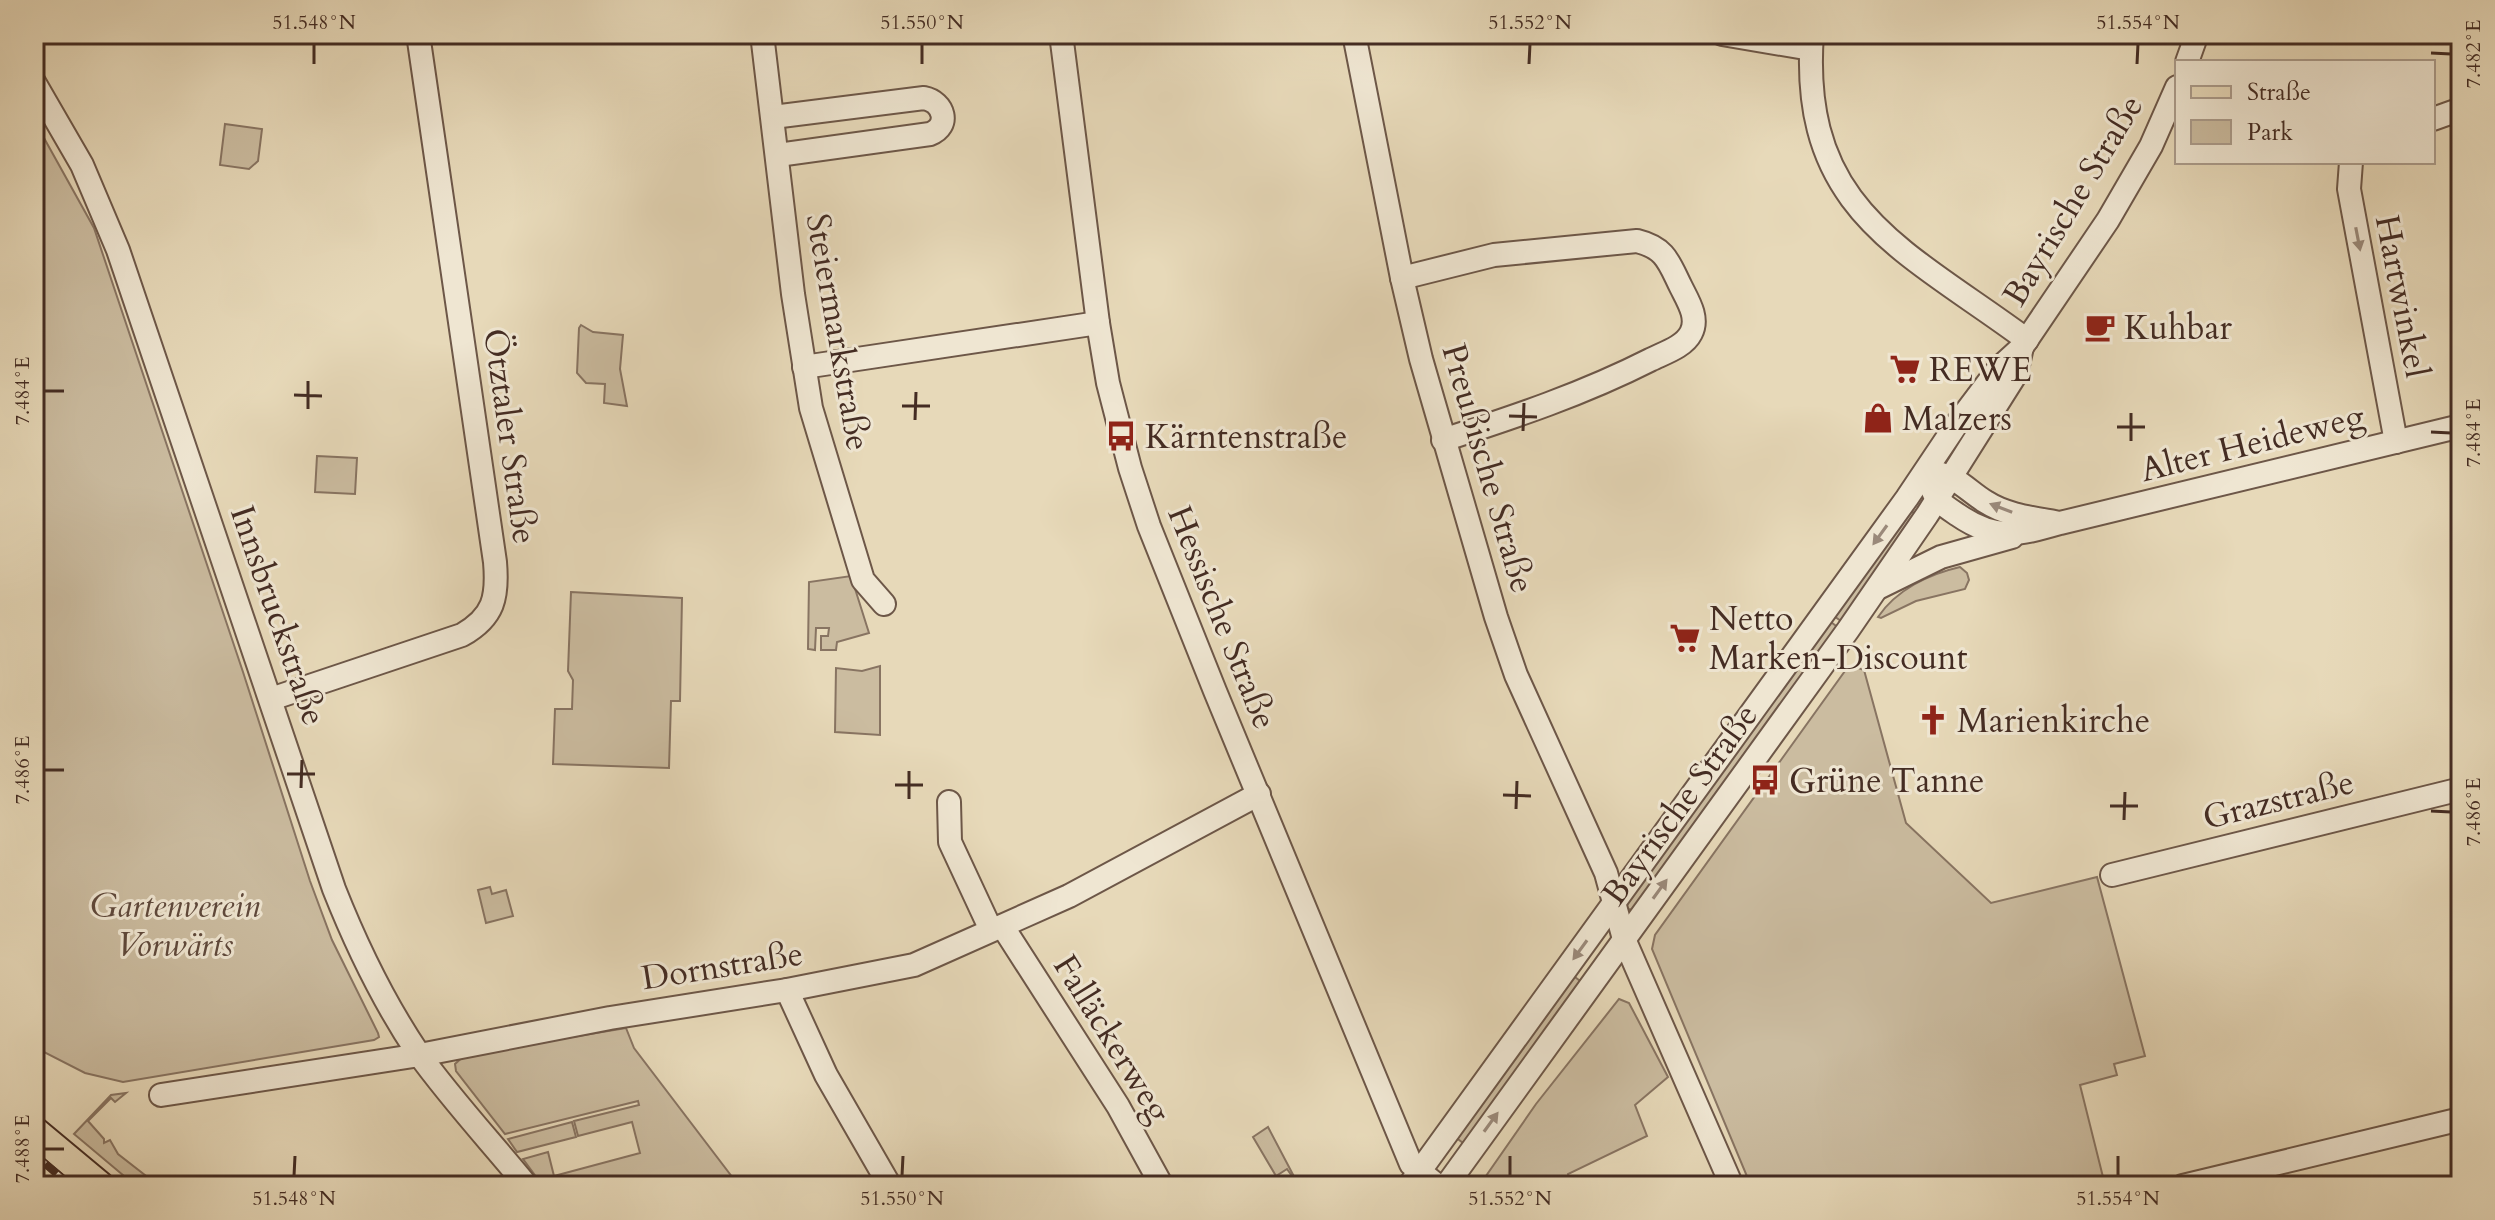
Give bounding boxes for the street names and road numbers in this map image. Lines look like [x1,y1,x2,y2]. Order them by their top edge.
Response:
street label: Bayrische Straße [1992,86,2154,315]
street label: Steiermarkstraße [795,210,881,454]
street label: Hartwinkel [2364,211,2440,382]
street label: Ötztaler Straße [472,326,548,547]
street label: Preußische Straße [1430,338,1546,598]
street label: Alter Heideweg [2135,393,2369,493]
street label: Innsbruckstraße [219,499,337,731]
street label: Hessische Straße [1156,499,1288,736]
street label: Bayrische Straße [1591,695,1768,915]
street label: Grazstraße [2198,759,2359,841]
street label: Dornstraße [638,931,806,1001]
street label: Falläckerweg [1042,946,1182,1131]

